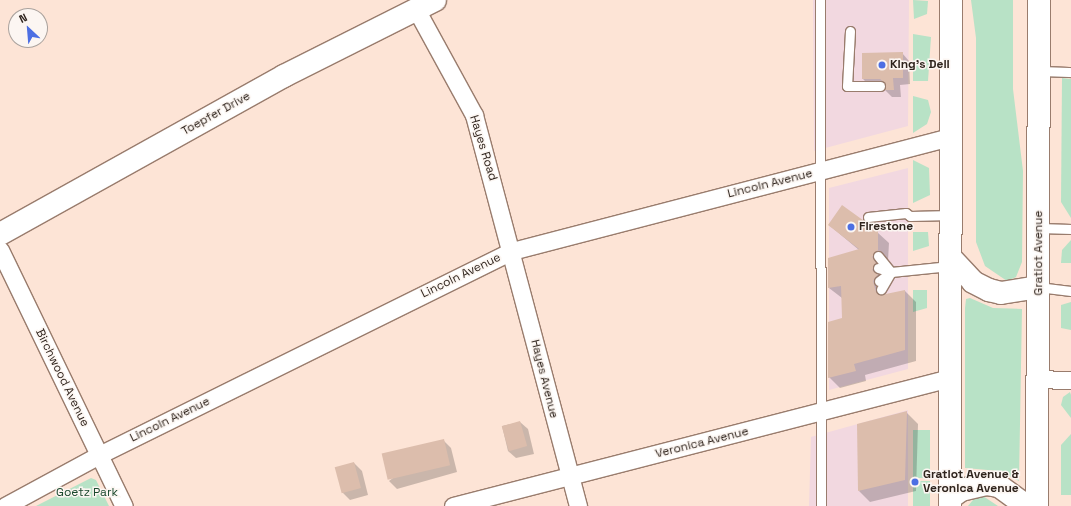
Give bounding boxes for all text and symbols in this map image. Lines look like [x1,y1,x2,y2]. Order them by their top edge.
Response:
north arrow [8,8,48,48]
text: N [17,10,30,26]
place label: King's Deli [890,58,950,72]
marker: King's Deli [877,60,887,70]
street label: Toepfer Drive [179,89,253,139]
street label: Hayes Road [466,113,500,183]
street label: Lincoln Avenue [726,166,814,202]
street label: Gratiot Avenue [1032,210,1046,296]
place label: Firestone [859,220,913,234]
marker: Firestone [846,222,856,232]
street label: Lincoln Avenue [419,250,503,302]
street label: Birchwood Avenue [32,327,92,429]
street label: Hayes Avenue [527,338,561,420]
street label: Lincoln Avenue [128,394,212,446]
street label: Veronica Avenue [654,424,750,462]
place label: Gratiot Avenue & Veronica Avenue [923,468,1019,496]
marker: Gratiot Avenue & Veronica Avenue [910,477,920,487]
park label: Goetz Park [56,486,118,500]

